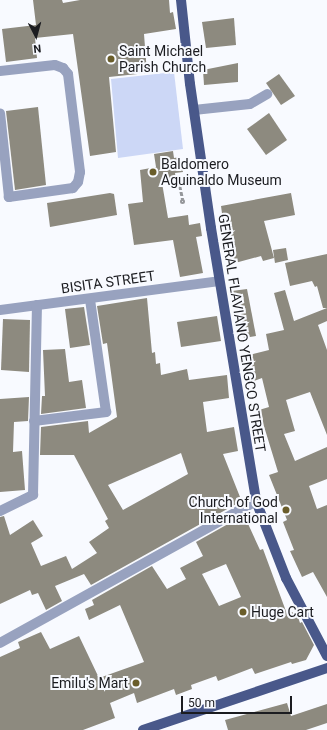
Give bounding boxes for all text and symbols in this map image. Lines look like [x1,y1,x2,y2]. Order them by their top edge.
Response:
north arrow [16,16,56,56]
text: N [33,42,42,55]
place label: Saint Michael Parish Church [119,43,206,76]
marker: Saint Michael Parish Church [106,54,116,64]
place label: Baldomero Aguinaldo Museum [161,156,282,188]
marker: Baldomero Aguinaldo Museum [148,167,158,177]
street label: GENERAL FLAVIANO YENGCO STREET [215,213,269,453]
street label: BISITA STREET [60,267,156,297]
place label: Church of God International [189,494,278,526]
marker: Church of God International [281,505,291,515]
place label: Huge Cart [251,604,314,620]
marker: Huge Cart [238,607,248,617]
place label: Emilu's Mart [51,675,128,691]
marker: Emilu's Mart [131,678,141,688]
scale bar [183,688,294,714]
text: 50 m [188,696,215,710]

